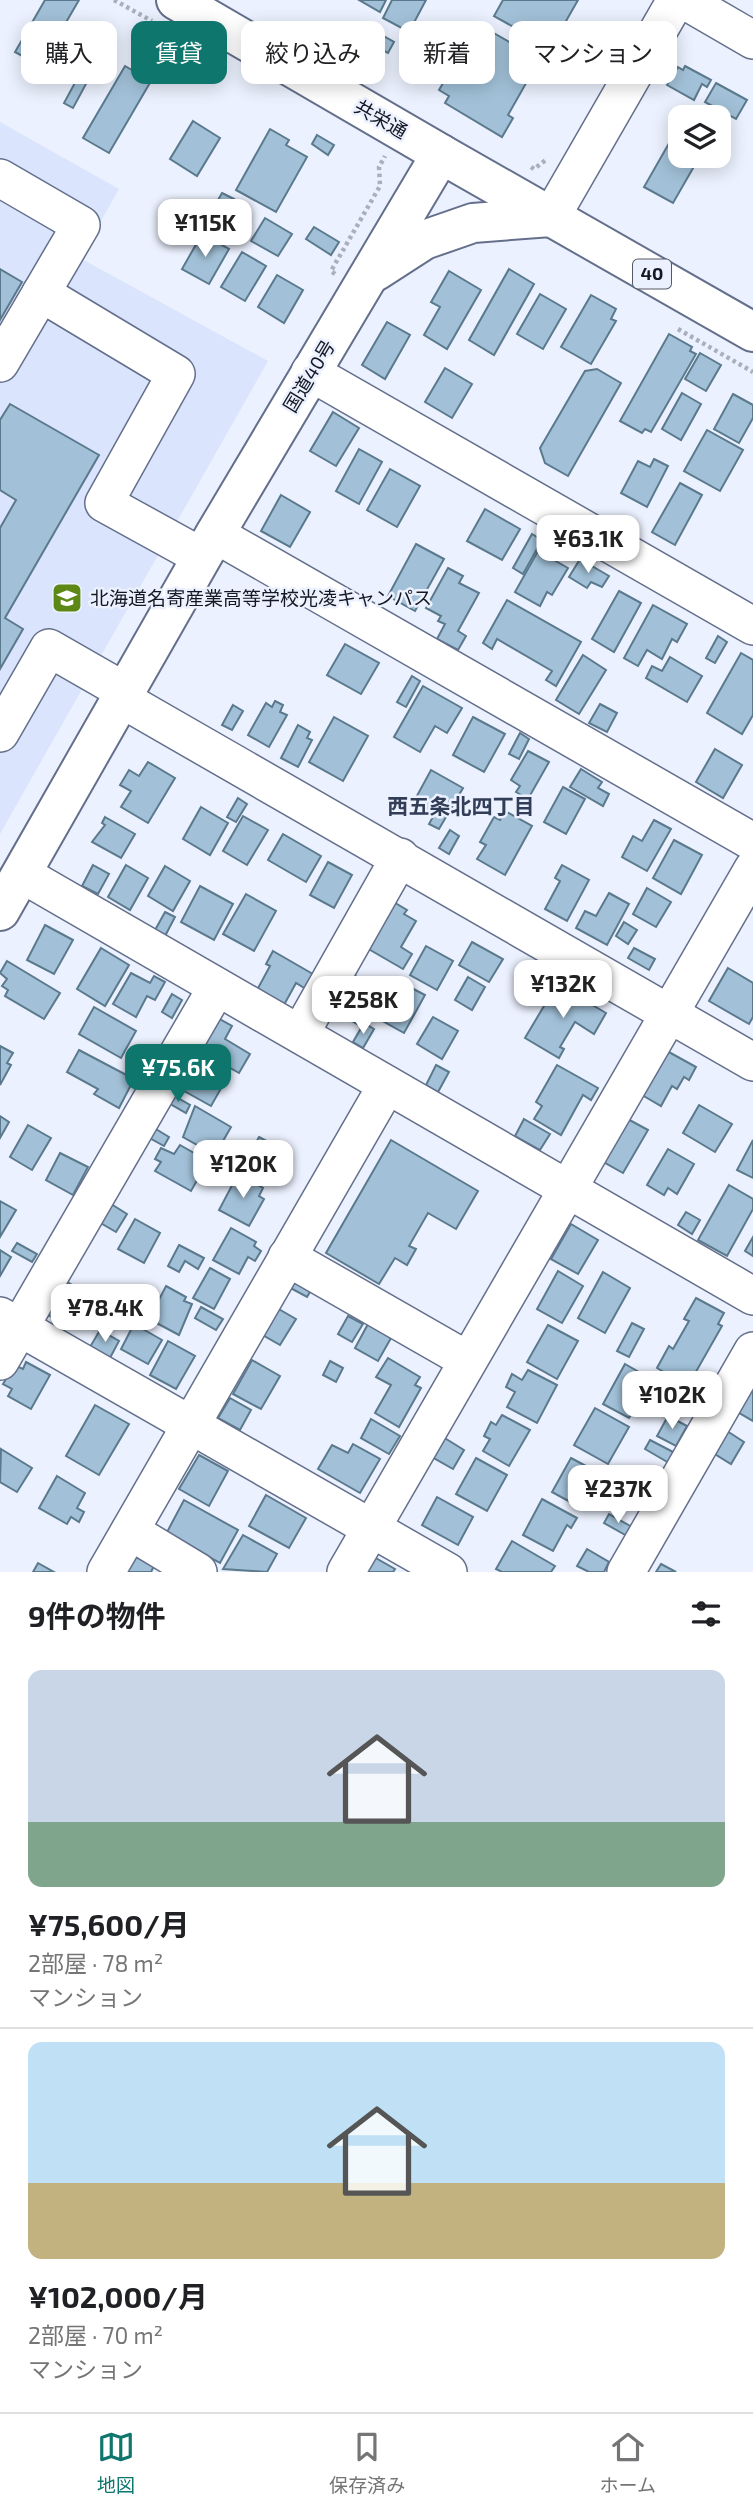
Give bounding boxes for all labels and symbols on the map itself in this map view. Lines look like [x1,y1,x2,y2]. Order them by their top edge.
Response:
street label: 共栄通 [351,94,412,143]
pin: ¥115K [156,200,254,259]
road number: 40 [633,260,671,288]
street label: 国道40号 [278,335,339,416]
pin: ¥63.1K [531,516,645,575]
school or university icon: 北海道名寄産業高等学校光凌キャンパス [50,581,84,615]
place label: 北海道名寄産業高等学校光凌キャンパス [90,586,432,609]
district label: 西五条北四丁目 [388,793,535,818]
pin: ¥132K [514,960,612,1020]
pin: ¥258K [314,976,412,1036]
pin: ¥75.6K [121,1044,235,1104]
pin: ¥120K [194,1140,292,1200]
pin: ¥78.4K [48,1284,162,1344]
pin: ¥102K [623,1372,721,1431]
pin: ¥237K [569,1466,667,1525]

